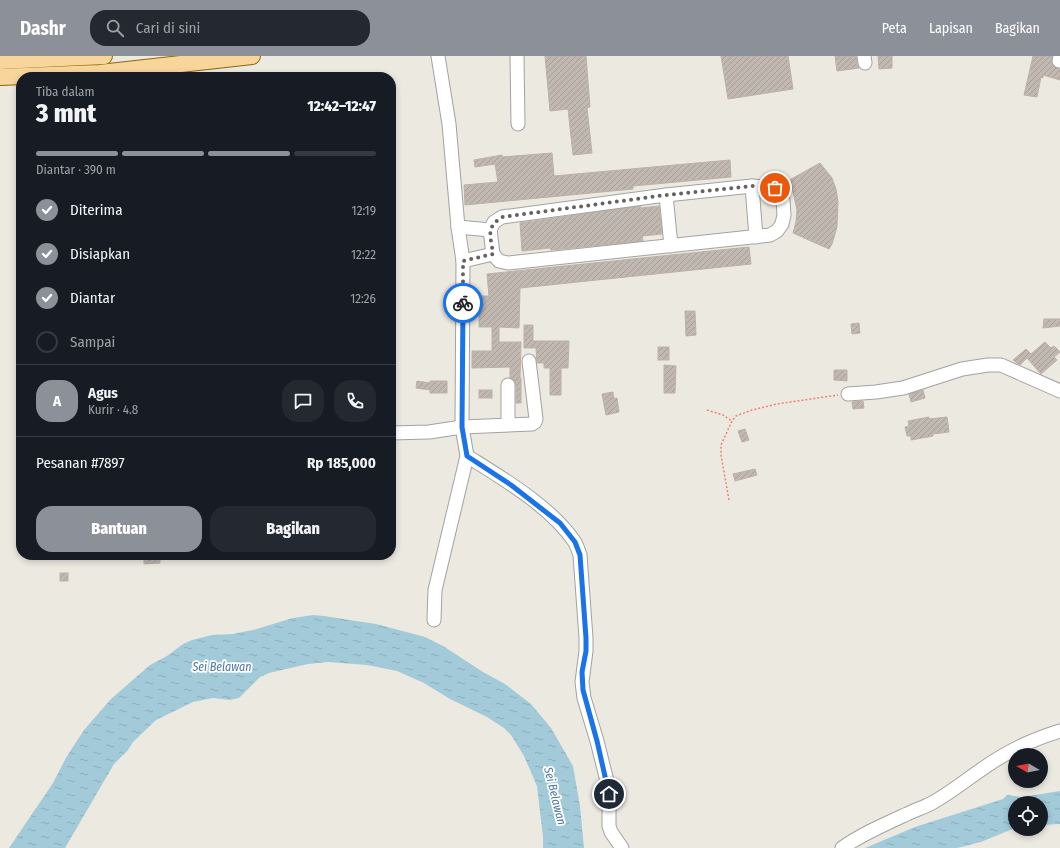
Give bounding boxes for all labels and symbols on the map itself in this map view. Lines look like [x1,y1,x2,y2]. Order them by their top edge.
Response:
pin [758,171,792,205]
courier [443,283,483,323]
water label: Sei Belawan [191,660,252,674]
north arrow [1008,748,1048,788]
water label: Sei Belawan [541,765,569,826]
pin [592,777,626,811]

